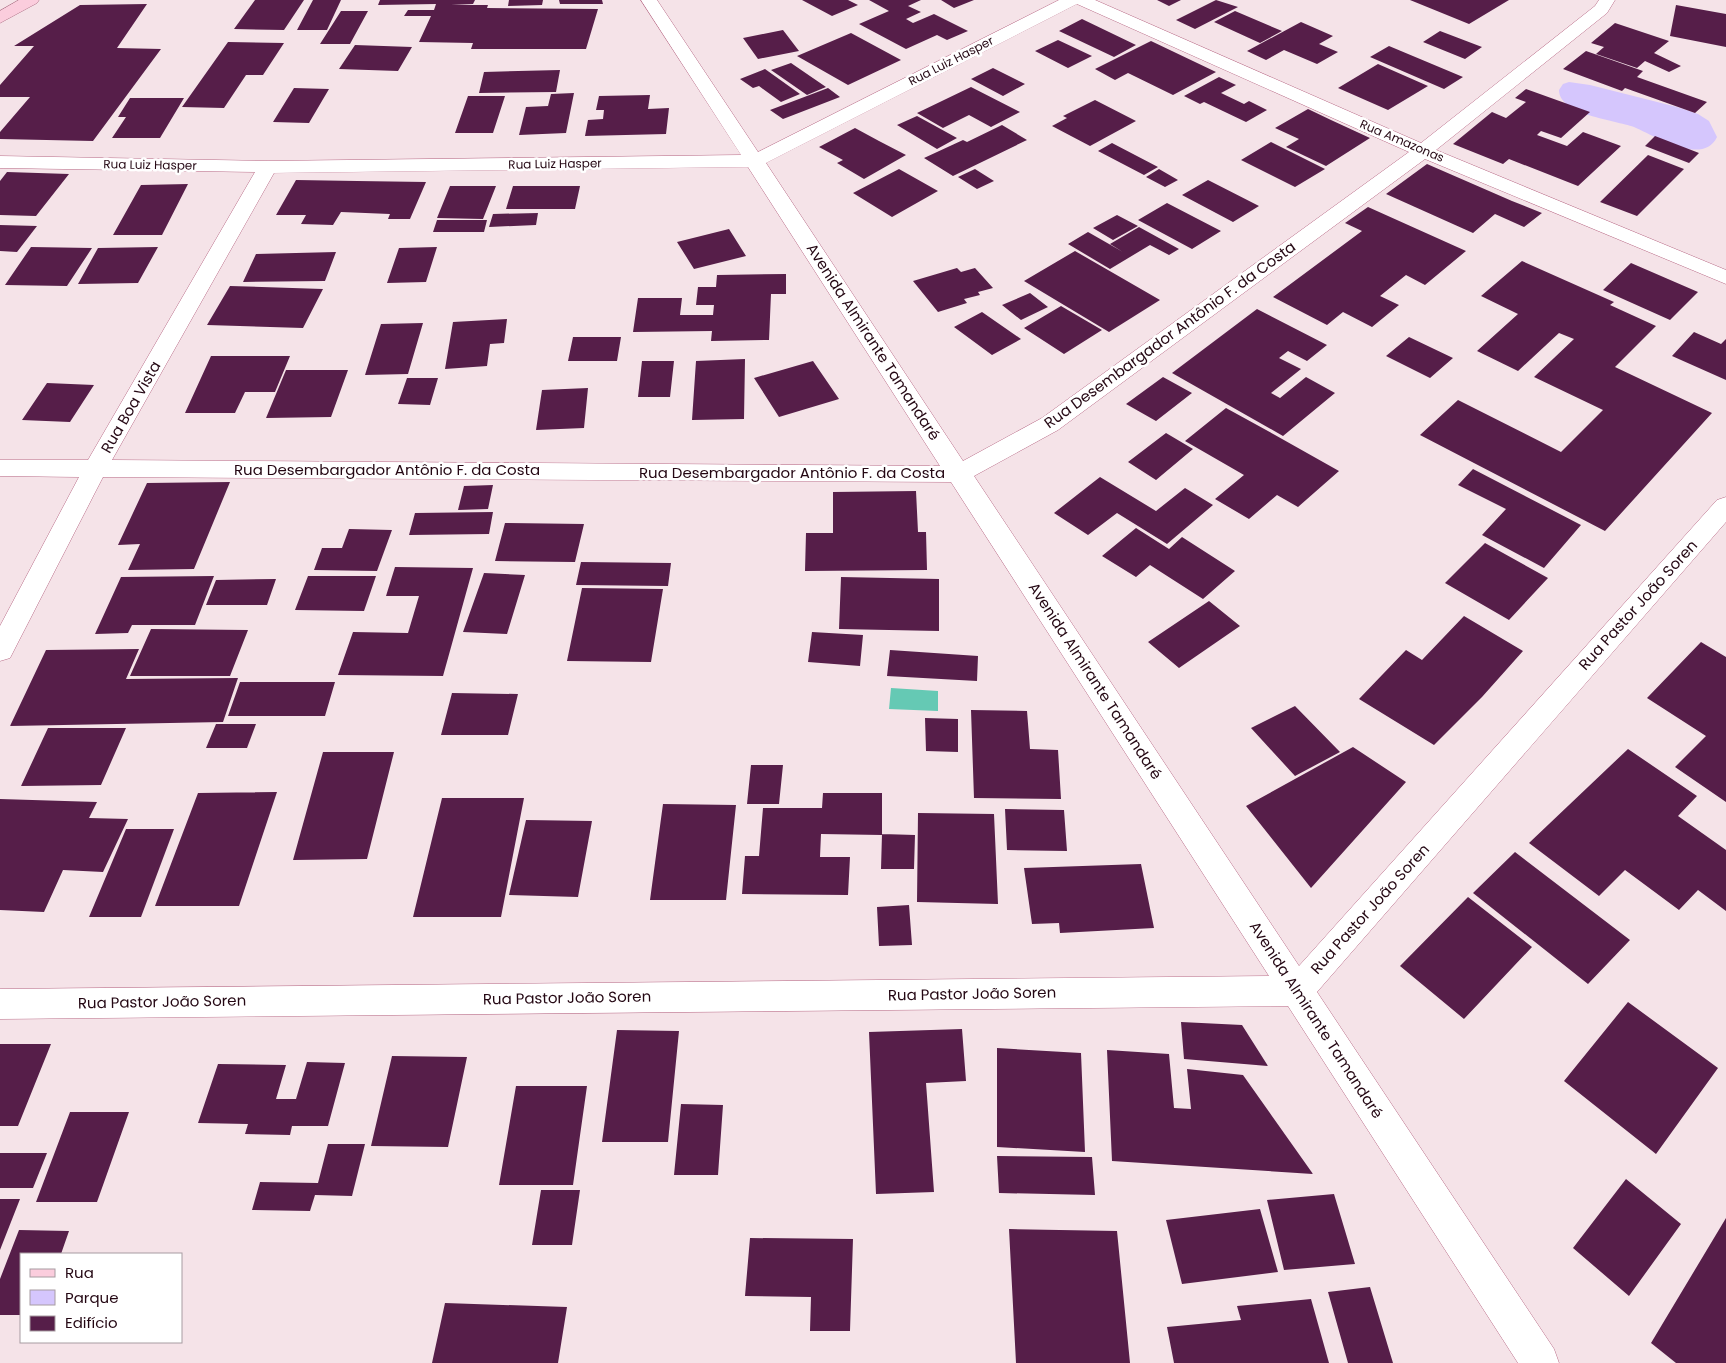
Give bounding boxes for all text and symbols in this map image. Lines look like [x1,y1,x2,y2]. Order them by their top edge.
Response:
street label: Rua Luiz Hasper [905,32,997,89]
street label: Rua Amazonas [1357,115,1447,166]
street label: Rua Luiz Hasper [508,154,602,173]
street label: Rua Luiz Hasper [103,155,197,174]
street label: Rua Desembargador Antônio F. da Costa [1040,236,1300,433]
street label: Avenida Almirante Tamandaré [802,239,945,444]
street label: Rua Boa Vista [96,357,165,457]
street label: Rua Desembargador Antônio F. da Costa [234,459,540,480]
street label: Rua Desembargador Antônio F. da Costa [639,462,945,483]
street label: Rua Pastor João Soren [1573,535,1702,674]
street label: Avenida Almirante Tamandaré [1024,578,1167,783]
street label: Rua Pastor João Soren [1305,839,1434,978]
street label: Avenida Almirante Tamandaré [1245,917,1388,1122]
street label: Rua Pastor João Soren [888,982,1056,1005]
street label: Rua Pastor João Soren [483,986,651,1009]
street label: Rua Pastor João Soren [78,990,246,1013]
legend [20,1253,182,1343]
text: Rua [65,1262,94,1283]
text: Parque [65,1287,118,1308]
text: Edifício [65,1312,118,1333]

